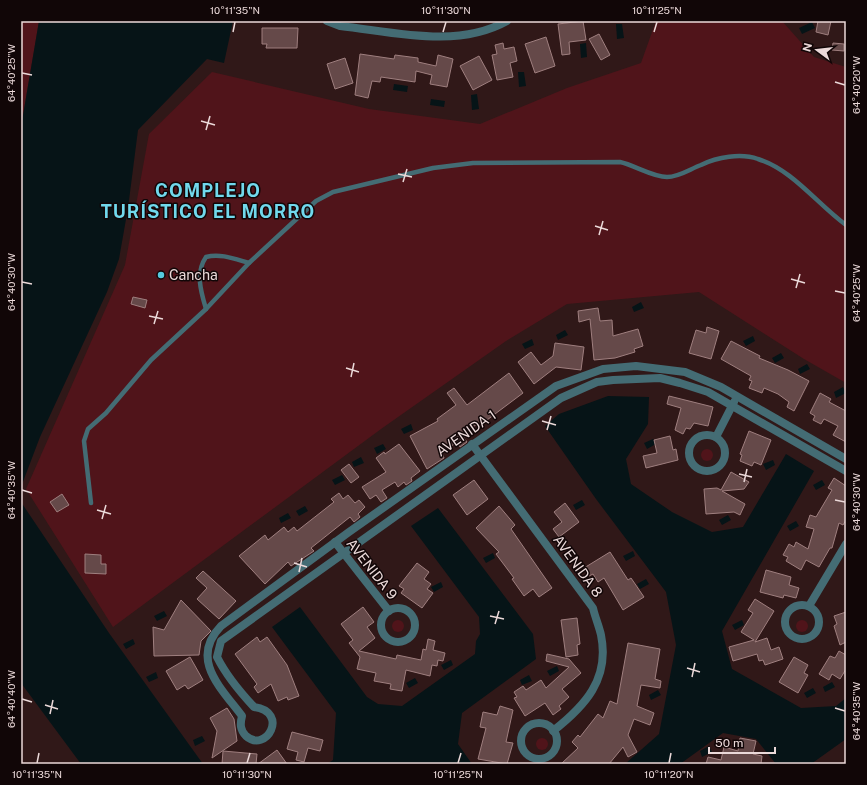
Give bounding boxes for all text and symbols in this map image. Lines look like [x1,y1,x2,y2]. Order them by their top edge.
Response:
text: 10°11'35"N [210,4,260,16]
text: 10°11'30"N [421,4,471,16]
text: 10°11'25"N [632,4,682,16]
north arrow [797,30,837,70]
text: N [800,42,814,53]
text: 64°40'25"W [5,43,17,102]
text: 64°40'20"W [850,56,862,114]
district label: COMPLEJO TURÍSTICO EL MORRO [101,180,315,222]
text: 64°40'30"W [5,252,17,311]
text: 64°40'25"W [850,263,862,322]
place label: Cancha [169,267,218,283]
marker: Cancha [156,270,166,280]
street label: AVENIDA 1 [433,407,499,459]
text: 64°40'35"W [5,460,17,519]
text: 64°40'30"W [850,472,862,531]
street label: AVENIDA 8 [550,532,606,600]
street label: AVENIDA 9 [343,536,401,603]
text: 64°40'40"W [5,669,17,728]
text: 64°40'35"W [850,681,862,740]
scale bar [709,729,775,755]
text: 50 m [715,736,743,750]
text: 10°11'35"N [12,768,62,780]
text: 10°11'30"N [222,768,272,780]
text: 10°11'25"N [433,768,483,780]
text: 10°11'20"N [644,768,694,780]

